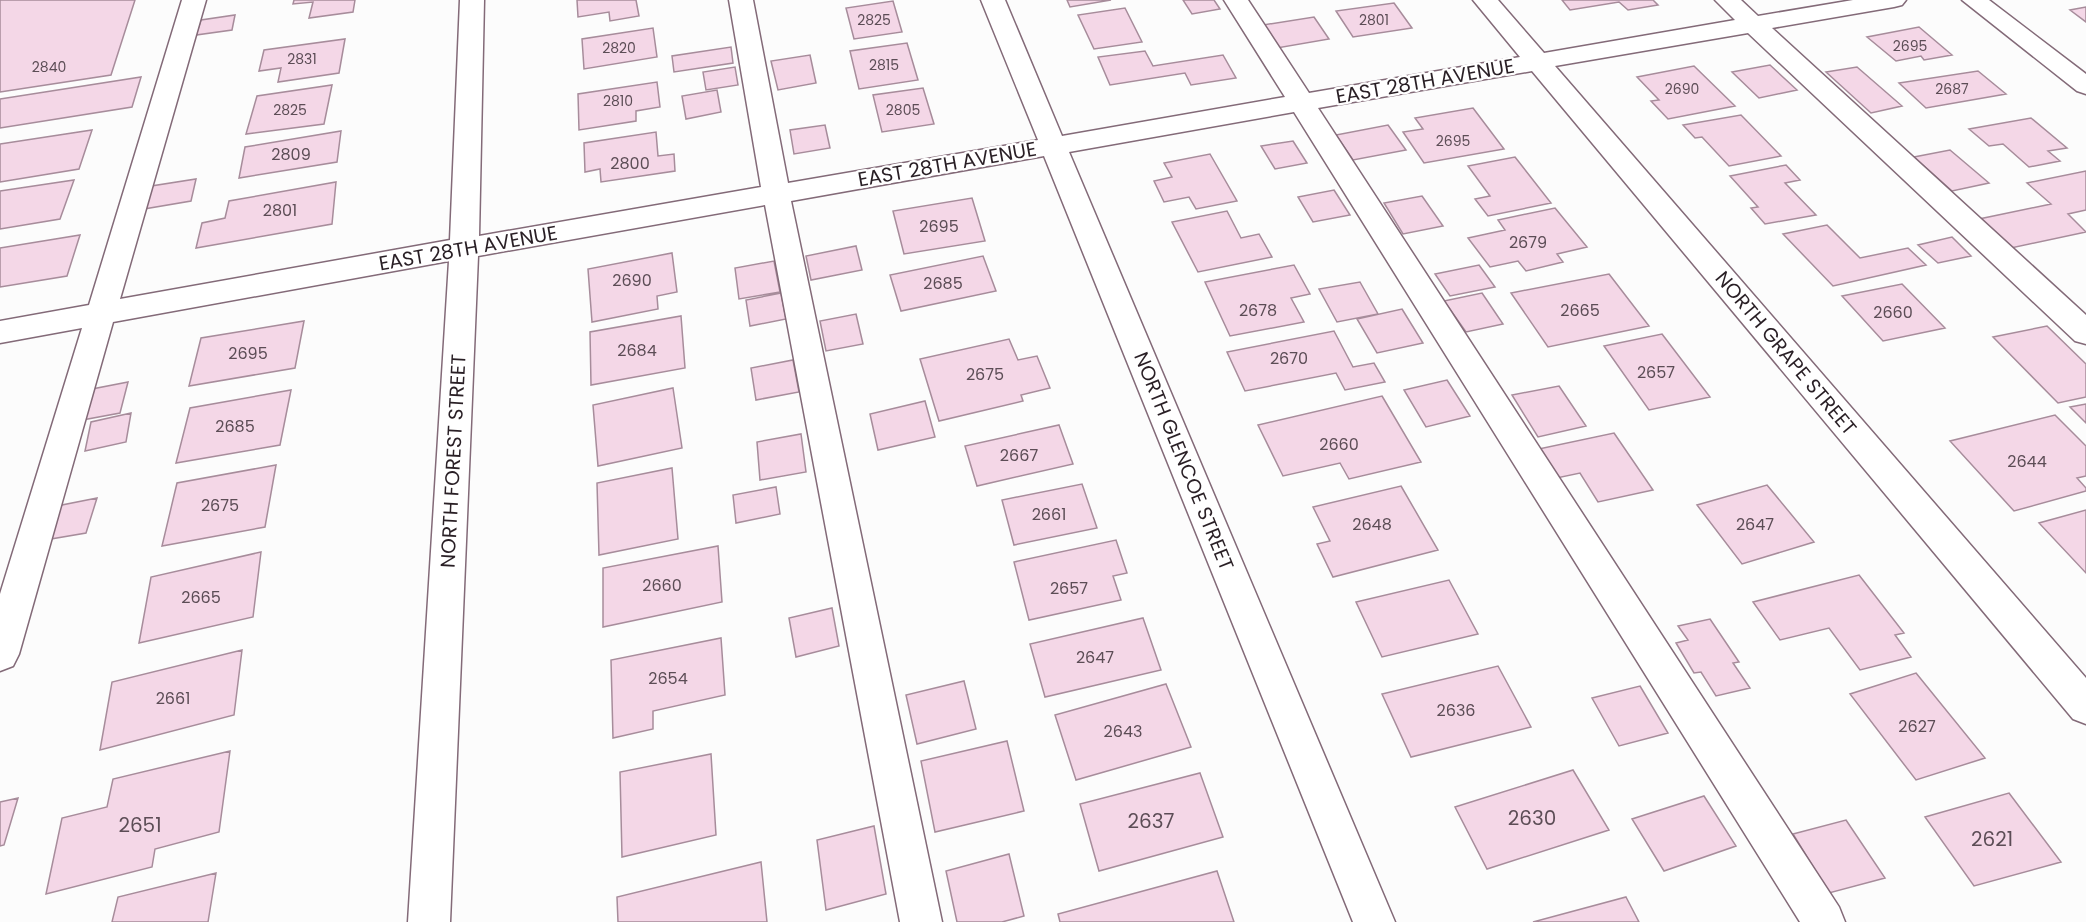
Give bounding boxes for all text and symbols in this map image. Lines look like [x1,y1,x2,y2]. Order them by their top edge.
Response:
house number: 2825 [857,10,891,30]
house number: 2801 [1359,10,1389,30]
house number: 2695 [1893,36,1927,56]
house number: 2820 [602,38,636,58]
house number: 2831 [287,49,317,69]
street label: EAST 28TH AVENUE [1334,52,1516,110]
house number: 2815 [869,55,899,75]
house number: 2840 [32,57,66,77]
house number: 2690 [1665,79,1699,99]
house number: 2687 [1935,79,1969,99]
house number: 2810 [603,91,633,111]
house number: 2825 [273,100,307,120]
house number: 2805 [886,100,920,120]
house number: 2695 [1436,131,1470,151]
street label: EAST 28TH AVENUE [856,135,1038,193]
house number: 2809 [271,143,311,166]
house number: 2800 [610,152,650,175]
house number: 2801 [263,199,297,222]
house number: 2695 [919,215,959,238]
street label: EAST 28TH AVENUE [377,219,559,277]
house number: 2679 [1509,231,1547,254]
street label: NORTH GRAPE STREET [1709,265,1863,441]
house number: 2690 [612,269,652,292]
house number: 2685 [923,272,963,295]
house number: 2678 [1239,299,1277,322]
house number: 2665 [1560,299,1600,322]
house number: 2660 [1873,301,1913,324]
house number: 2684 [617,339,657,362]
house number: 2695 [228,342,268,365]
house number: 2670 [1270,347,1308,370]
street label: NORTH GLENCOE STREET [1127,348,1241,575]
street label: NORTH FOREST STREET [433,353,473,569]
house number: 2657 [1637,361,1675,384]
house number: 2675 [966,363,1004,386]
house number: 2685 [215,415,255,438]
house number: 2660 [1319,433,1359,456]
house number: 2667 [1000,444,1038,467]
house number: 2644 [2007,450,2047,473]
house number: 2675 [201,494,239,517]
house number: 2661 [1032,503,1066,526]
house number: 2648 [1352,513,1392,536]
house number: 2647 [1736,513,1774,536]
house number: 2660 [642,574,682,597]
house number: 2657 [1050,577,1088,600]
house number: 2665 [181,586,221,609]
house number: 2647 [1076,646,1114,669]
house number: 2654 [648,667,688,690]
house number: 2661 [156,687,190,710]
house number: 2636 [1437,699,1475,722]
house number: 2627 [1898,715,1936,738]
house number: 2643 [1104,720,1142,743]
house number: 2630 [1508,804,1556,832]
house number: 2637 [1128,807,1175,835]
house number: 2651 [118,811,162,839]
house number: 2621 [1971,825,2013,853]

